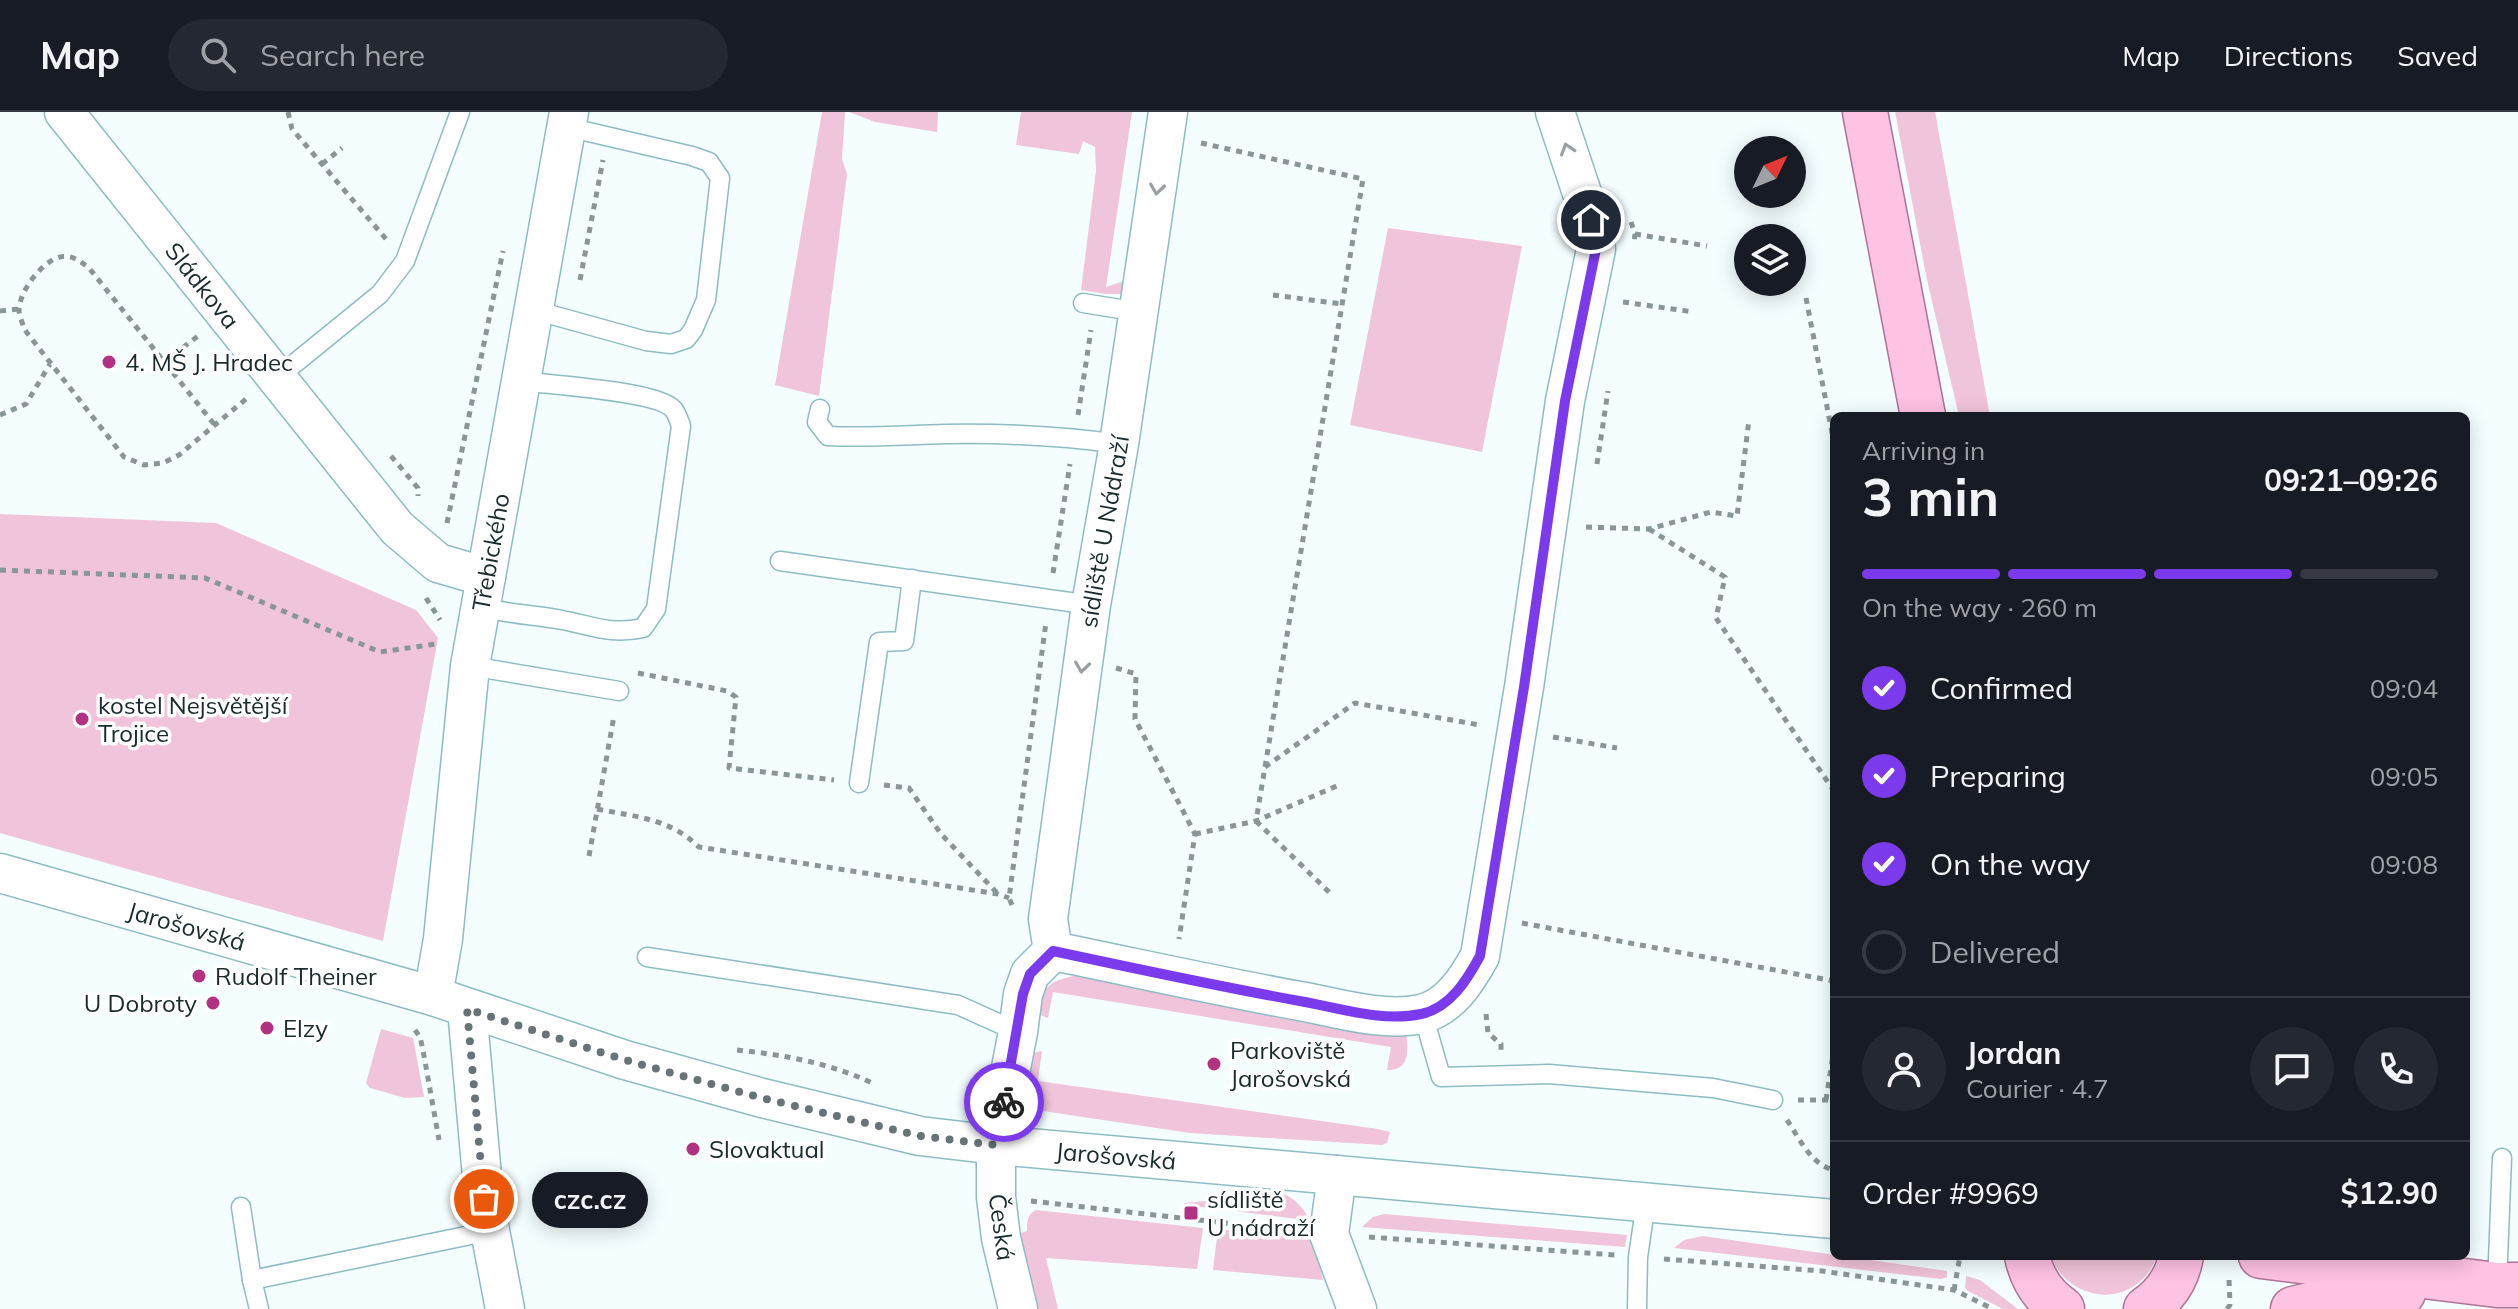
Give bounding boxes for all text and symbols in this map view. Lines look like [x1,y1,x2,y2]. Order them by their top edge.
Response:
search box [168,19,728,91]
text: Map [40,31,120,79]
icon: search [196,33,240,77]
text: Search here [260,36,425,74]
text: Map [2122,38,2180,73]
text: Directions [2224,38,2353,73]
text: Saved [2397,38,2478,73]
north arrow [1734,136,1806,208]
map controls [1734,136,1806,296]
one-way arrow [1560,142,1576,156]
one-way arrow [1149,182,1166,196]
pin [1557,186,1625,254]
icon: home [1569,198,1613,242]
button: layers [1734,224,1806,296]
street label: Sládkova [159,236,246,335]
place label: 4. MŠ J. Hradec [125,347,293,377]
marker: 4. MŠ J. Hradec [100,353,118,371]
street label: sídliště U Nádraží [1073,432,1135,629]
text: Arriving in [1862,434,1985,467]
text: 09:21–09:26 [2264,461,2438,499]
text: 3 min [1862,464,1999,529]
street label: Třebického [465,491,516,613]
text: On the way · 260 m [1862,591,2097,624]
one-way arrow [1074,660,1091,674]
icon: check [1862,666,1906,710]
text: Confirmed [1930,669,2073,707]
text: 09:04 [2370,672,2438,705]
place label: kostel Nejsvětější Trojice [98,690,289,748]
marker: kostel Nejsvětější Trojice [73,710,91,728]
icon: check [1862,754,1906,798]
text: Preparing [1930,757,2066,795]
text: 09:05 [2370,760,2438,793]
icon: check [1862,842,1906,886]
text: On the way [1930,845,2090,883]
text: 09:08 [2370,848,2438,881]
street label: Jarošovská [124,895,249,957]
text: Delivered [1930,933,2060,971]
place label: Rudolf Theiner [215,961,377,991]
marker: Rudolf Theiner [190,967,208,985]
place label: U Dobroty [84,988,197,1018]
marker: U Dobroty [204,994,222,1012]
place label: Elzy [283,1013,328,1043]
marker: Elzy [258,1019,276,1037]
button: person [1862,1027,1946,1111]
button: chat [2250,1027,2334,1111]
button: phone [2354,1027,2438,1111]
text: Jordan [1966,1034,2061,1072]
place label: Parkoviště Jarošovská [1230,1035,1351,1093]
marker: Parkoviště Jarošovská [1205,1055,1223,1073]
courier [964,1062,1044,1142]
text: Courier · 4.7 [1966,1072,2109,1105]
icon: bike [982,1080,1026,1124]
place label: Slovaktual [709,1134,825,1164]
street label: Jarošovská [1054,1135,1178,1176]
marker: Slovaktual [684,1140,702,1158]
pin [450,1165,518,1233]
callout: czc.cz [532,1171,648,1227]
text: Order #9969 [1862,1174,2039,1212]
text: $12.90 [2341,1174,2438,1212]
icon: bag [462,1177,506,1221]
text: czc.cz [554,1183,626,1216]
place label: sídliště U nádraží [1207,1184,1316,1242]
street label: Česká [982,1192,1022,1262]
marker: sídliště U nádraží [1182,1204,1200,1222]

